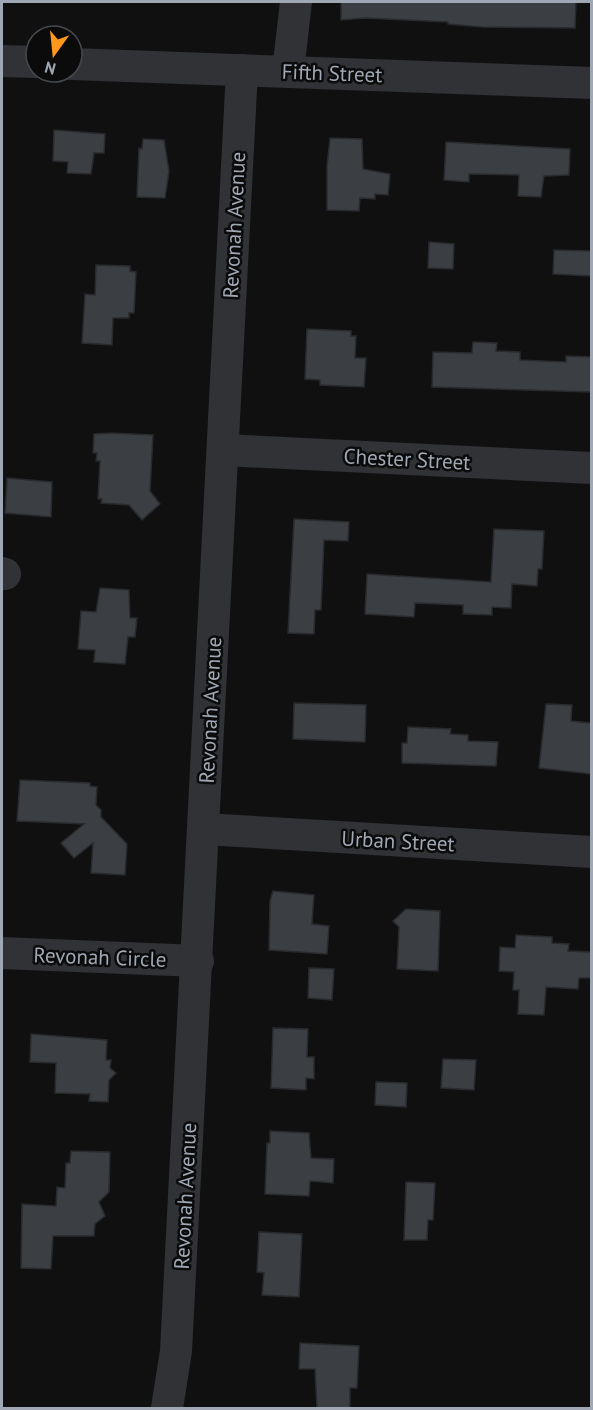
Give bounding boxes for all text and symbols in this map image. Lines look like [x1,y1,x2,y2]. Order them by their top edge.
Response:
north arrow [24,24,84,84]
text: N [42,57,58,80]
street label: Fifth Street [281,58,383,88]
street label: Revonah Avenue [217,151,251,299]
street label: Chester Street [343,442,471,476]
street label: Revonah Avenue [193,636,227,784]
street label: Urban Street [341,825,455,857]
street label: Revonah Circle [33,941,167,973]
street label: Revonah Avenue [168,1122,202,1270]

